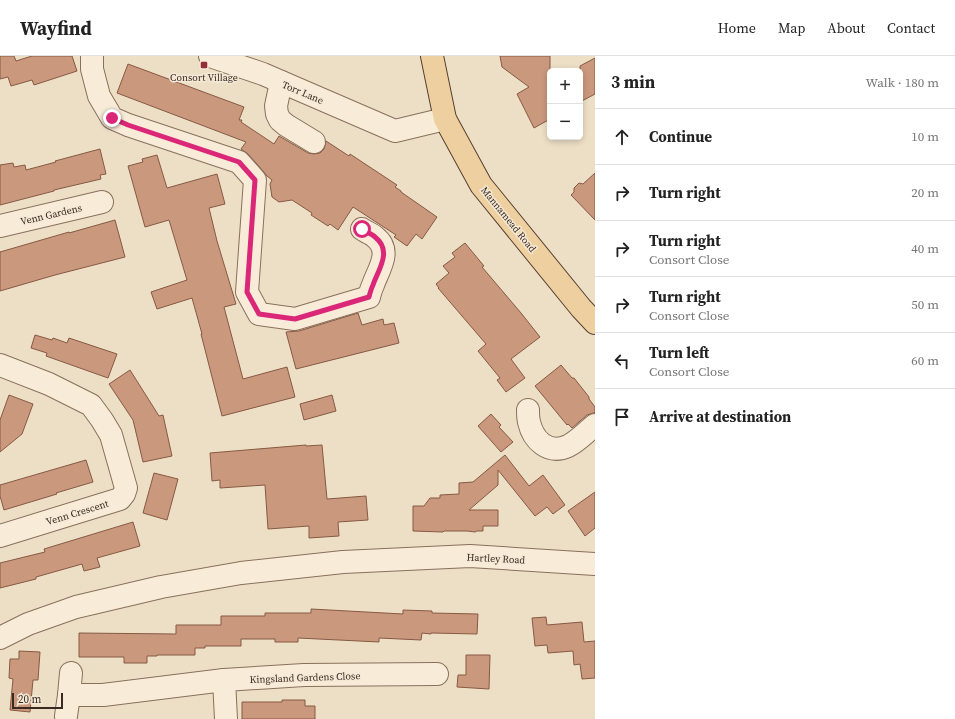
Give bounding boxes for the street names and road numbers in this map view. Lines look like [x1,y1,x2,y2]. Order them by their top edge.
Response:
street label: Torr Lane [280,78,325,107]
street label: Mannamead Road [478,184,539,255]
street label: Venn Gardens [19,201,83,228]
street label: Venn Crescent [44,497,111,528]
street label: Hartley Road [466,550,526,567]
street label: Kingsland Gardens Close [249,669,361,686]

